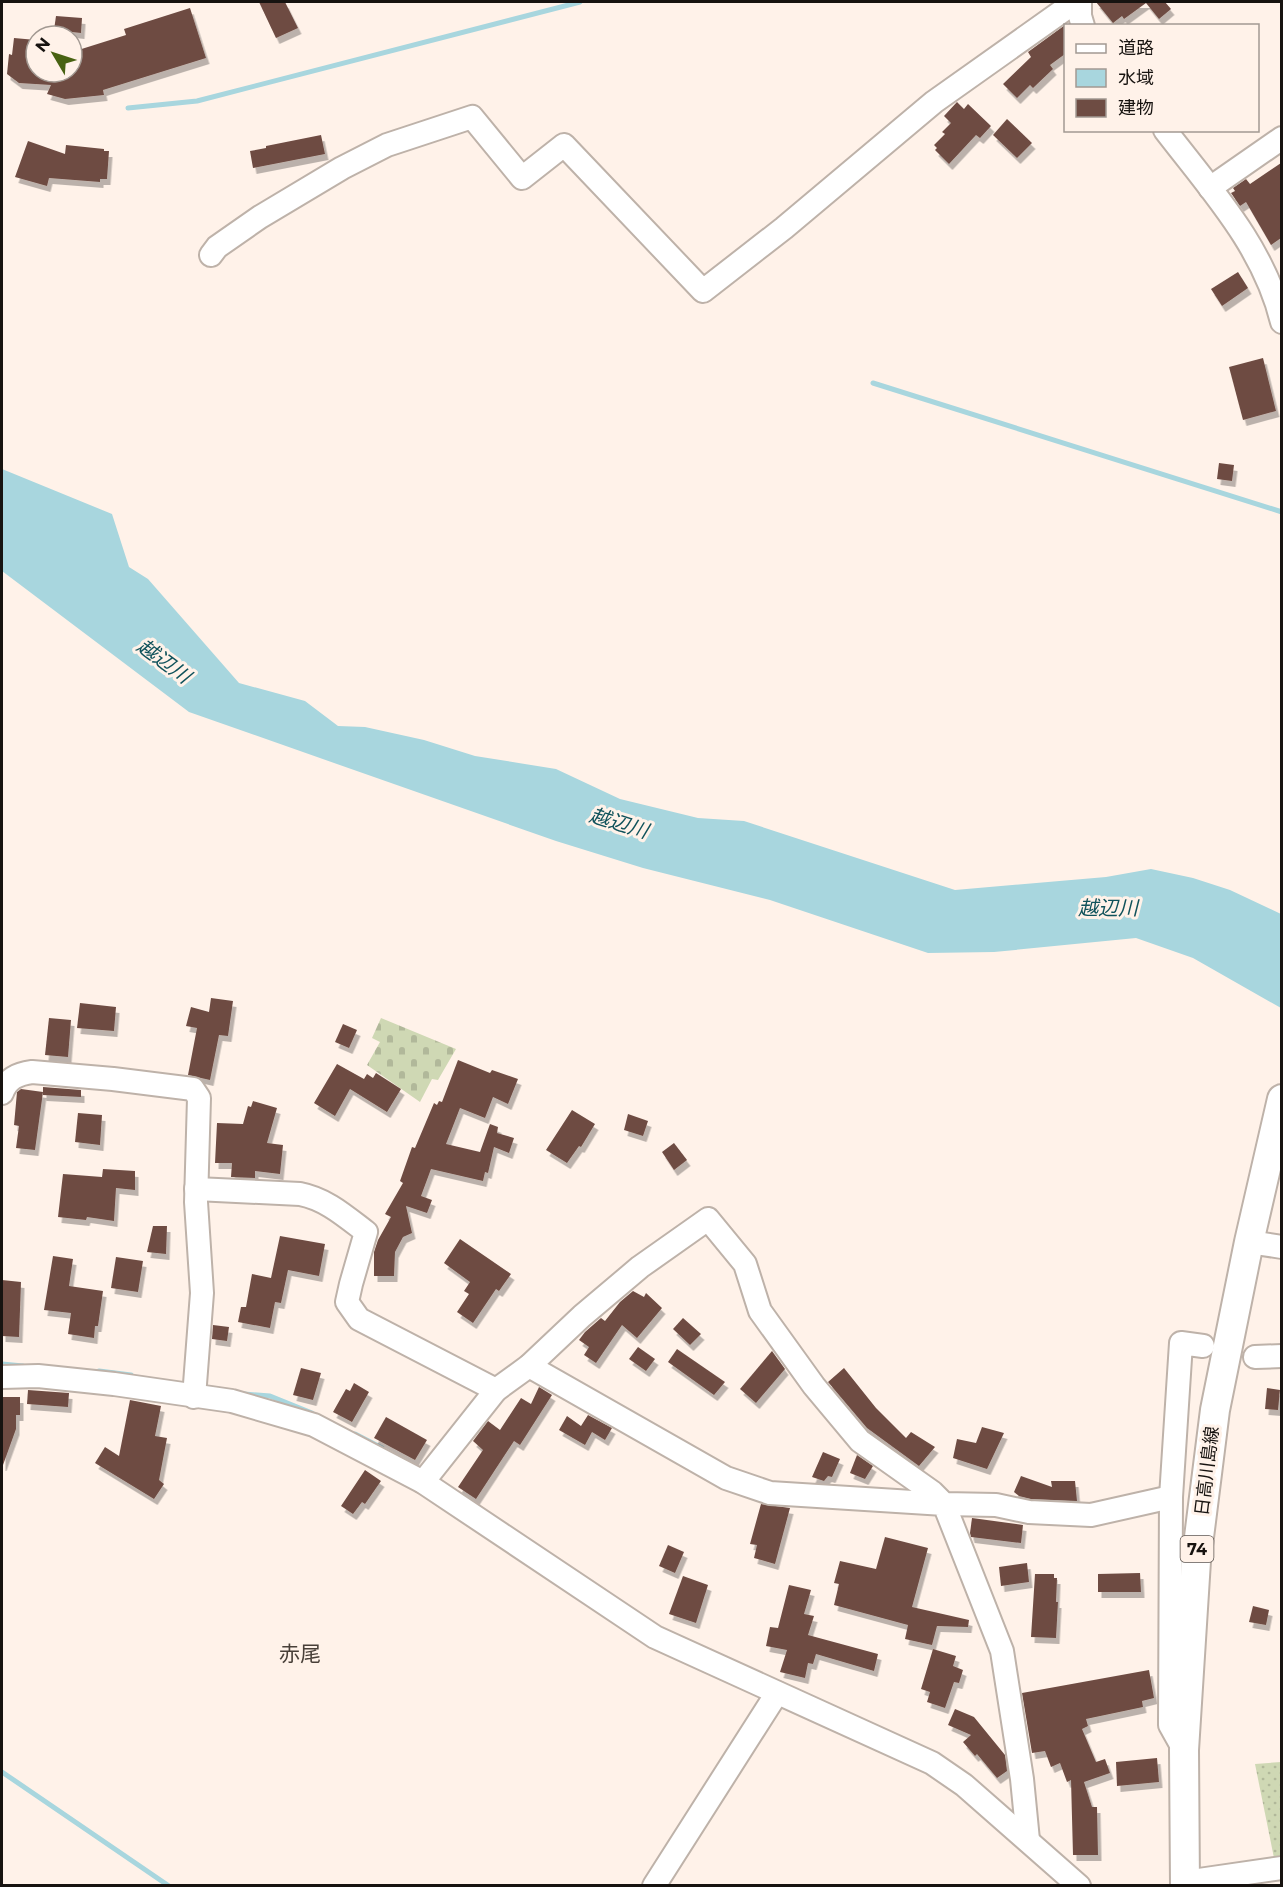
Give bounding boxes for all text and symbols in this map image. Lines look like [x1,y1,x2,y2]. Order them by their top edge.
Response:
north arrow [24,24,84,84]
legend [1064,24,1259,132]
text: N [31,34,54,56]
text: 道路 [1118,37,1154,59]
text: 水域 [1118,67,1154,89]
text: 建物 [1118,97,1154,119]
water label: 越辺川 [133,634,197,690]
water label: 越辺川 [587,803,653,844]
water label: 越辺川 [1078,896,1140,920]
street label: 日高川島線 [1191,1425,1223,1517]
road number: 74 [1180,1536,1214,1562]
district label: 赤尾 [279,1641,321,1666]

